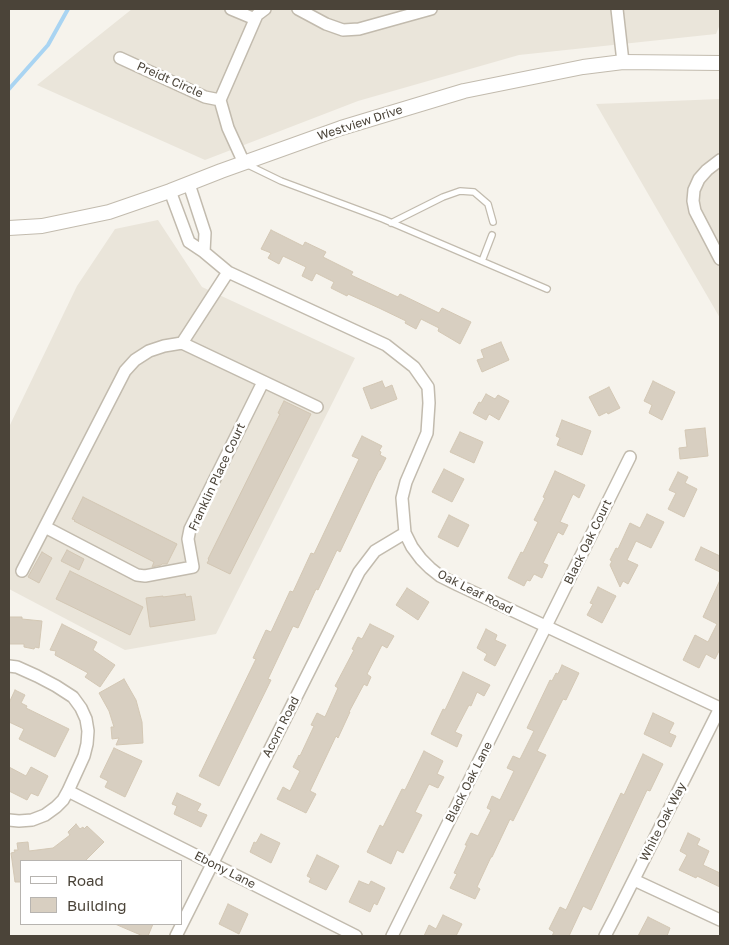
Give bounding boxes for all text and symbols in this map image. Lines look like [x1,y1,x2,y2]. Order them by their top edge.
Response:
street label: Preidt Circle [135,59,205,101]
street label: Westview Drive [316,102,404,144]
street label: Franklin Place Court [186,421,248,533]
street label: Black Oak Court [561,497,615,587]
street label: Oak Leaf Road [435,567,515,617]
street label: Acorn Road [260,694,302,760]
street label: Black Oak Lane [442,739,496,825]
street label: White Oak Way [637,780,689,864]
street label: Ebony Lane [192,848,258,892]
legend [20,860,182,925]
text: Road [67,871,104,889]
text: Building [67,896,127,914]

